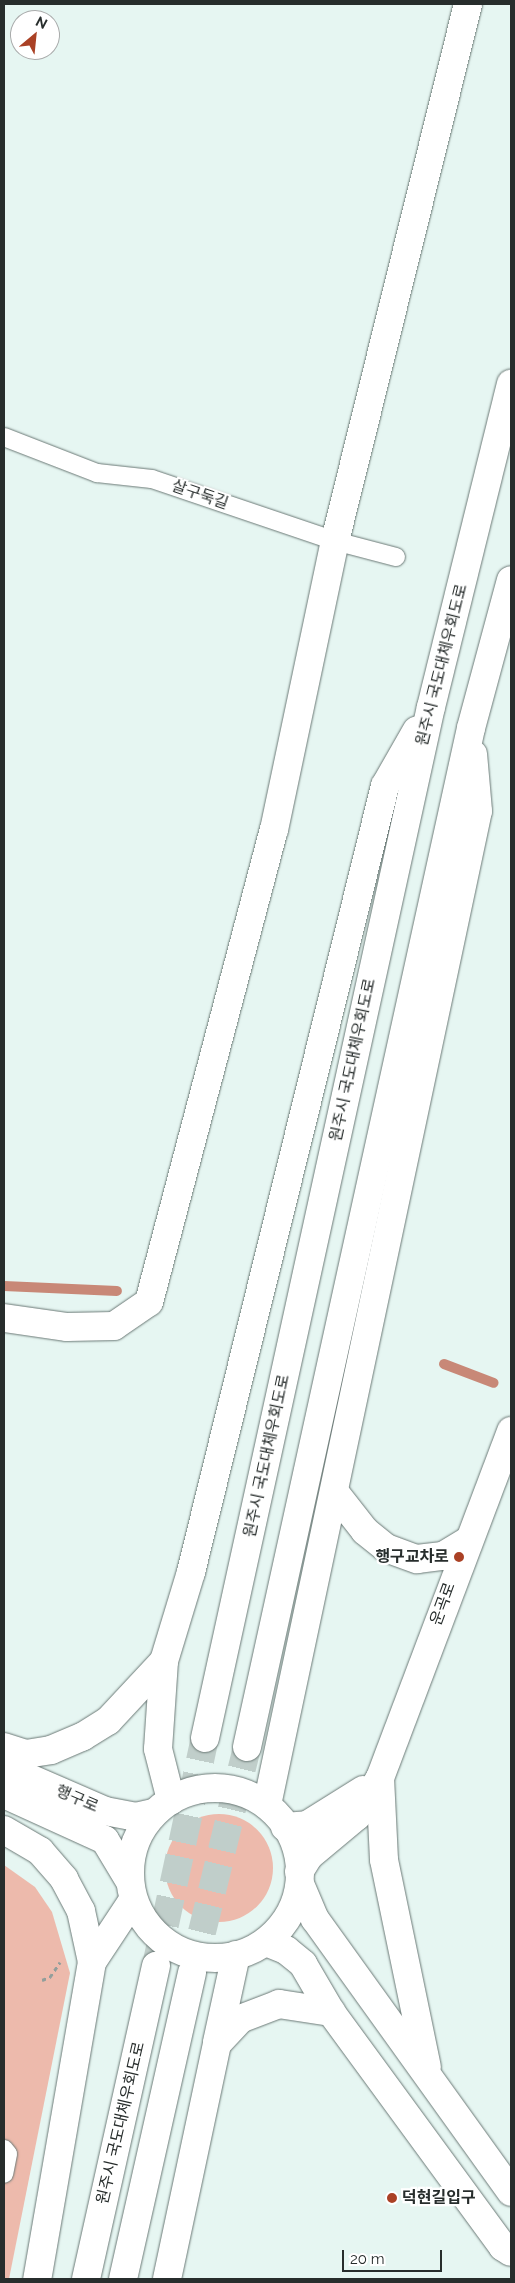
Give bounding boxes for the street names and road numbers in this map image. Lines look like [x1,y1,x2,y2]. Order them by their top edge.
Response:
street label: 살구둑길 [169,476,231,514]
street label: 원주시 국도대체우회도로 [413,582,471,748]
street label: 원주시 국도대체우회도로 [326,977,380,1143]
street label: 원주시 국도대체우회도로 [240,1373,294,1539]
street label: 운곡로 [426,1580,460,1628]
street label: 행구로 [53,1782,101,1816]
street label: 원주시 국도대체우회도로 [93,2040,149,2206]

